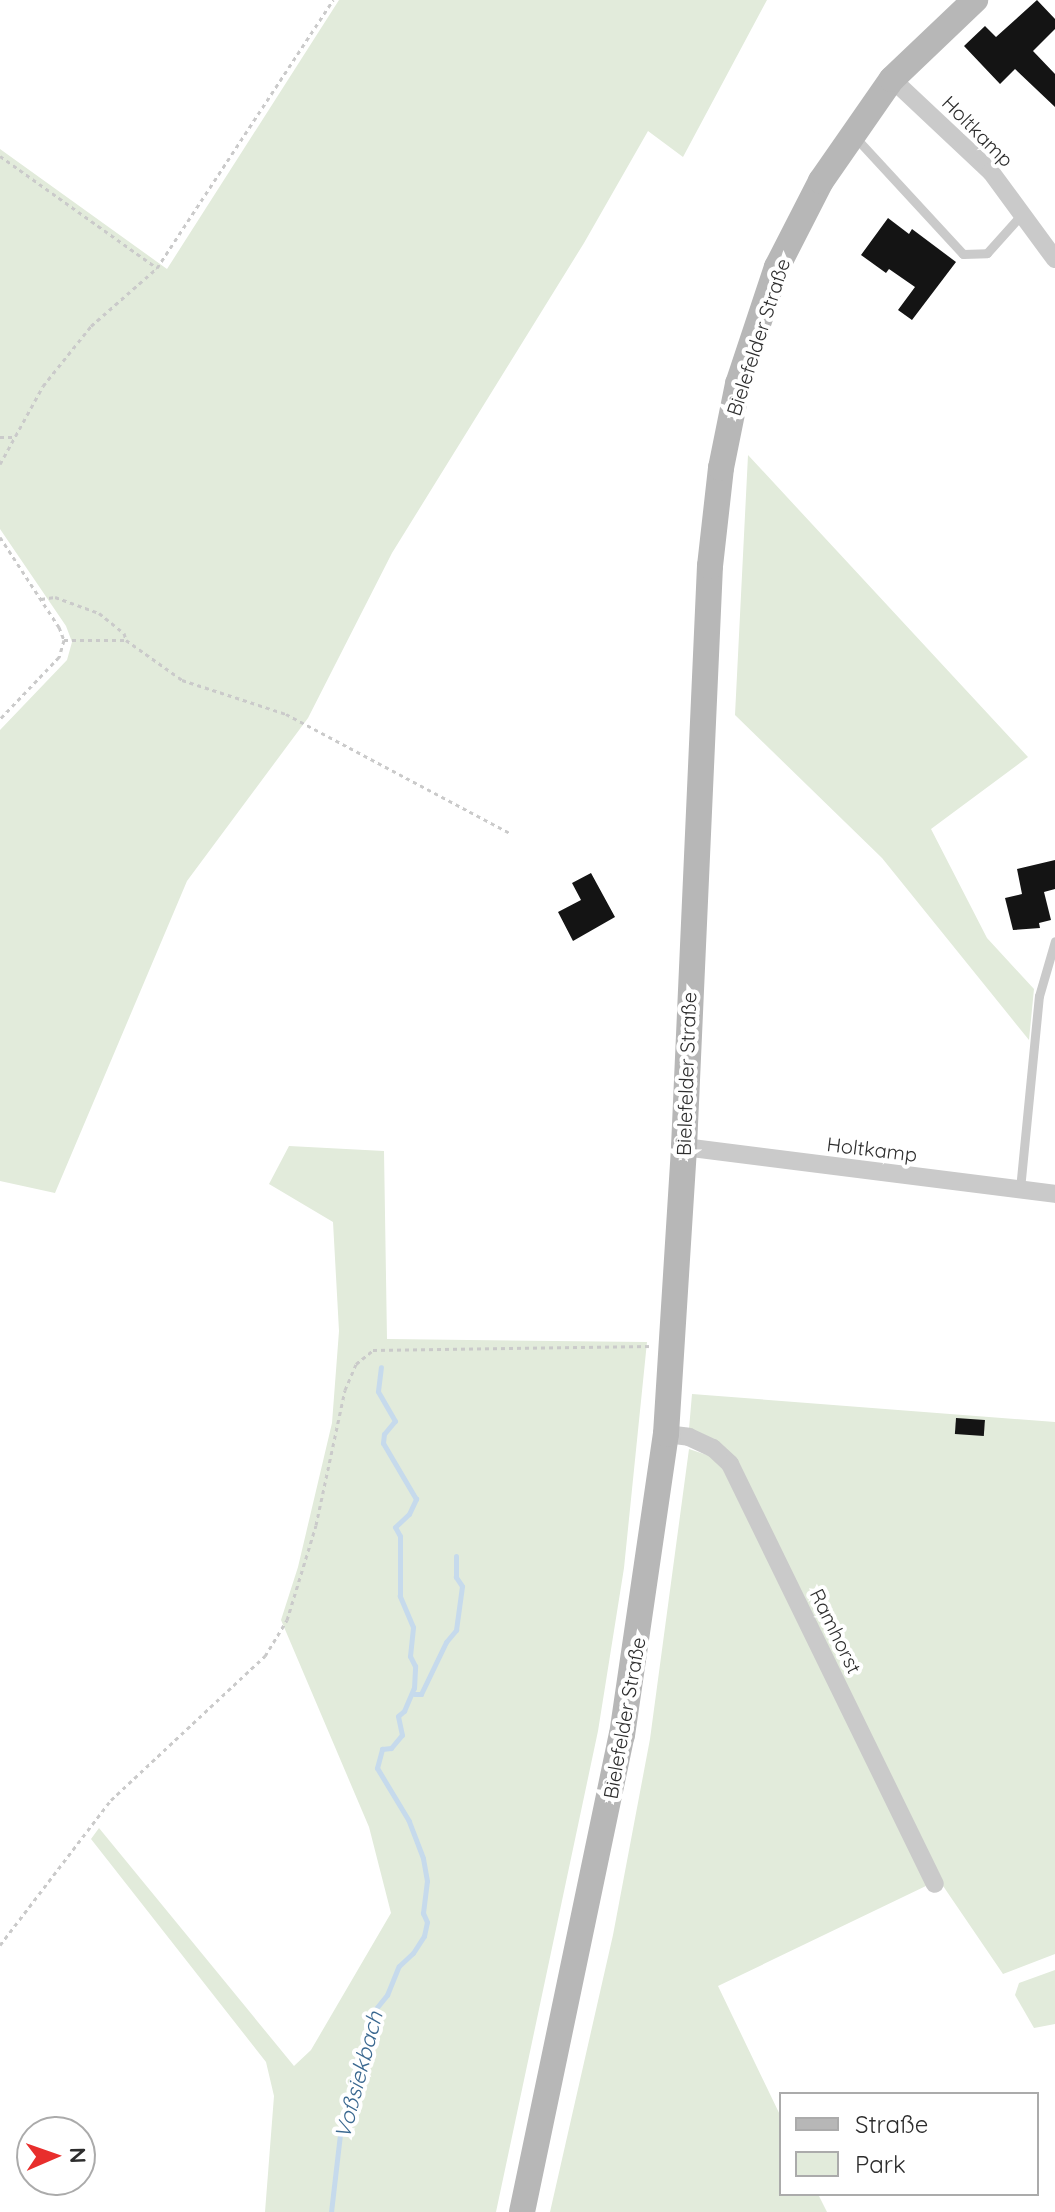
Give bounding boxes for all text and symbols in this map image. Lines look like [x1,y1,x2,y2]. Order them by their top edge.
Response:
street label: Holtkamp [937,90,1019,172]
street label: Bielefelder Straße [721,255,795,419]
street label: Bielefelder Straße [671,992,701,1156]
street label: Holtkamp [825,1132,919,1166]
street label: Ramhorst [805,1585,867,1677]
street label: Bielefelder Straße [598,1635,650,1801]
water label: Voßsiekbach [329,2009,389,2141]
legend [779,2092,1039,2196]
text: Straße [855,2109,928,2139]
north arrow [16,2116,96,2196]
text: N [64,2147,92,2164]
text: Park [855,2149,906,2179]

